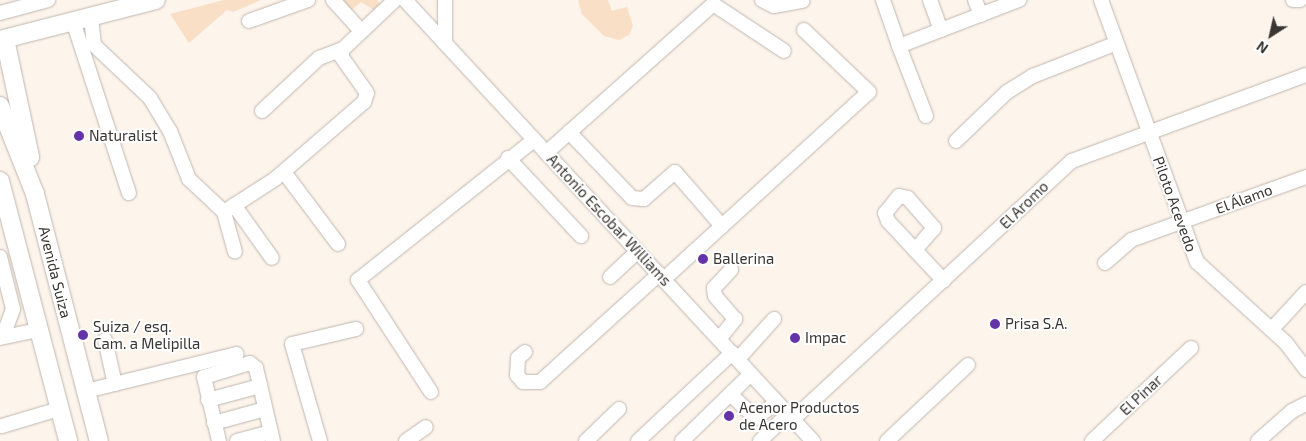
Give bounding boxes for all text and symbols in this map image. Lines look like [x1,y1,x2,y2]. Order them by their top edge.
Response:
north arrow [1246,10,1296,60]
text: N [1253,38,1271,58]
place label: Naturalist [89,127,158,145]
marker: Naturalist [73,130,85,142]
street label: Antonio Escobar Williams [543,150,675,290]
street label: Piloto Acevedo [1149,154,1201,254]
street label: El Aromo [996,177,1052,233]
street label: El Álamo [1213,180,1275,218]
street label: Avenida Suiza [35,224,75,320]
place label: Ballerina [713,250,774,268]
marker: Ballerina [697,253,709,265]
place label: Prisa S.A. [1005,315,1067,333]
place label: Suiza / esq. Cam. a Melipilla [93,317,200,352]
marker: Prisa S.A. [989,318,1001,330]
marker: Suiza / esq. Cam. a Melipilla [77,329,89,341]
place label: Impac [805,329,846,347]
marker: Impac [789,332,801,344]
street label: El Pinar [1116,371,1166,419]
place label: Acenor Productos de Acero [739,398,860,433]
marker: Acenor Productos de Acero [723,410,735,422]

